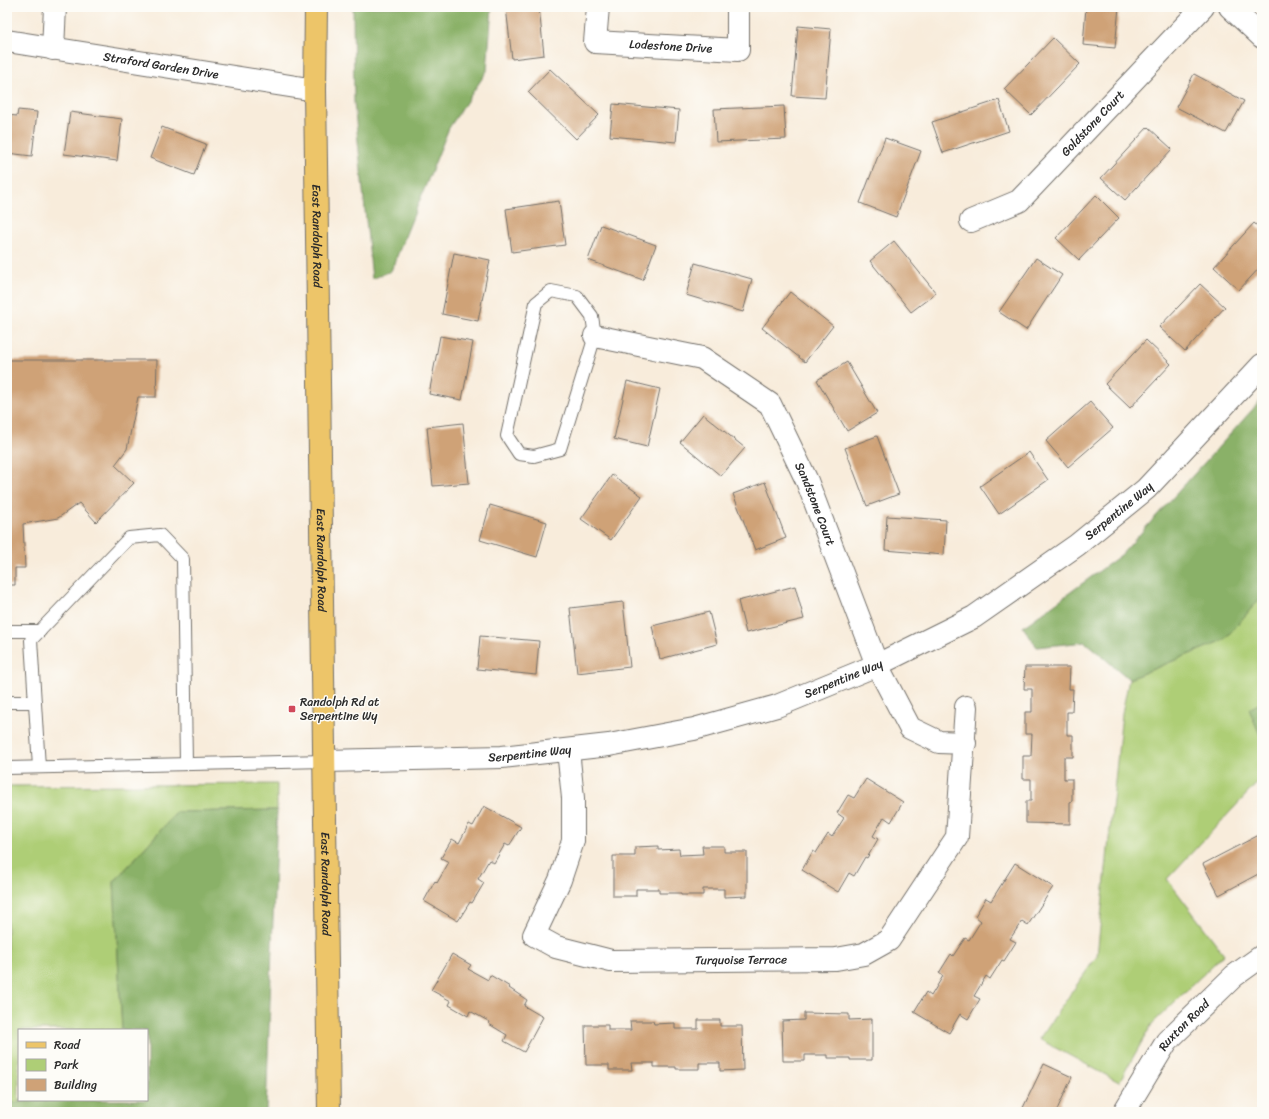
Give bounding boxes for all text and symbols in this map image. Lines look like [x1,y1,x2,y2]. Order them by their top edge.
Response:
street label: Lodestone Drive [629,33,713,60]
street label: Straford Garden Drive [102,45,221,86]
street label: Goldstone Court [1055,85,1130,162]
street label: East Randolph Road [305,184,329,289]
street label: Sandstone Court [788,458,842,549]
street label: Serpentine Way [1079,476,1159,546]
street label: East Randolph Road [310,508,333,613]
street label: Serpentine Way [801,652,887,705]
place label: Randolph Rd at Serpentine Wy [300,691,379,727]
marker: Randolph Rd at Serpentine Wy [287,704,297,714]
street label: Serpentine Way [488,738,573,768]
street label: East Randolph Road [314,832,338,937]
street label: Turquoise Terrace [695,948,787,971]
street label: Ruxton Road [1152,993,1216,1055]
legend [18,1029,148,1101]
text: Road [54,1034,81,1056]
text: Park [54,1054,79,1076]
text: Building [54,1074,97,1096]

